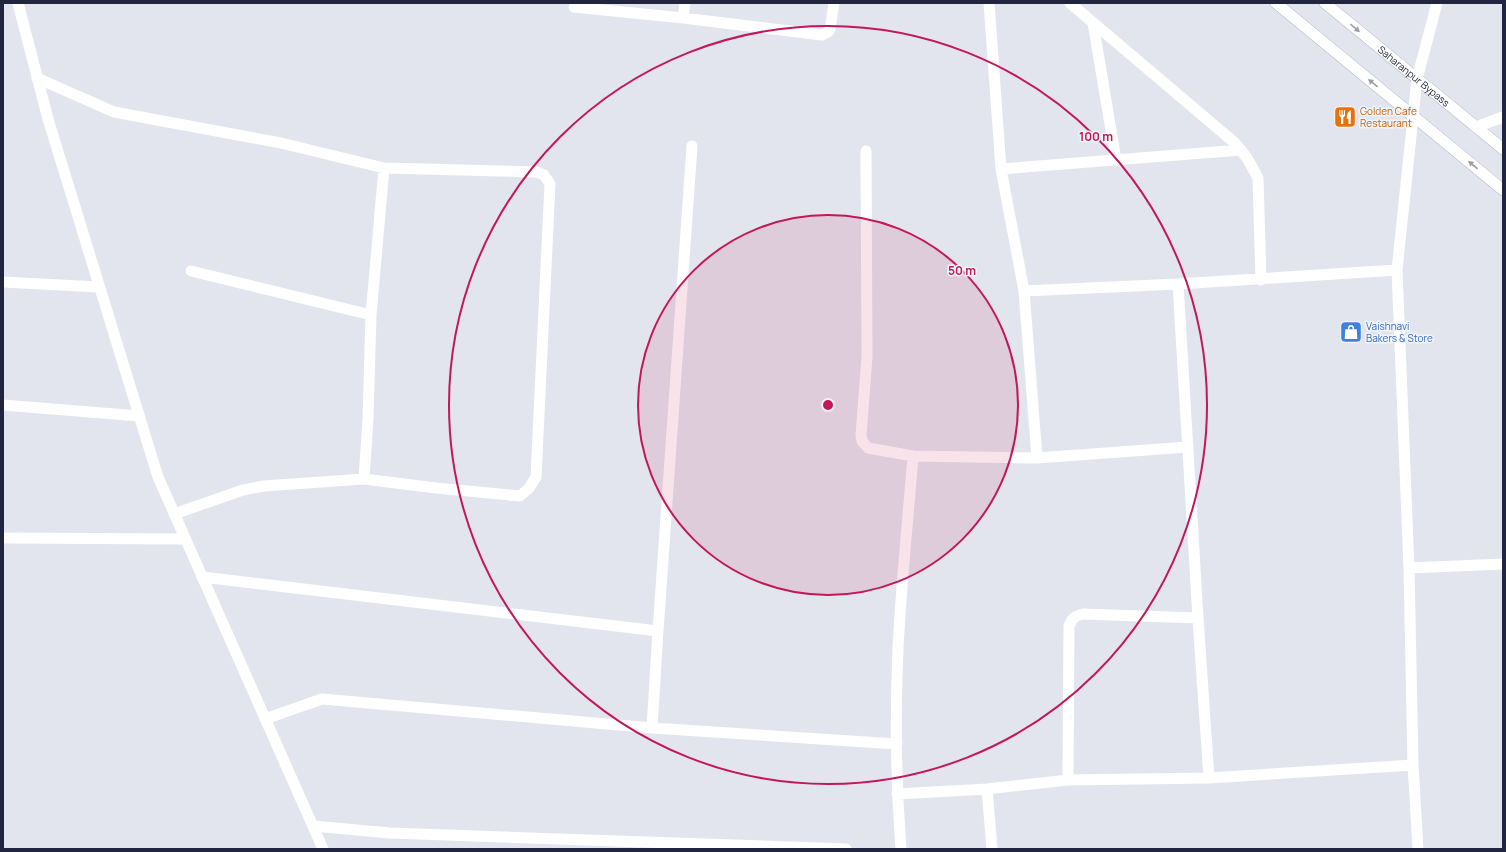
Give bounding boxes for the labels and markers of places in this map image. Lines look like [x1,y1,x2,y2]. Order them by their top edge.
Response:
restaurant icon: Golden Cafe Restaurant [1332,104,1358,130]
place label: Golden Cafe Restaurant [1360,104,1417,130]
shop icon: Vaishnavi Bakers & Store [1338,319,1364,345]
place label: Vaishnavi Bakers & Store [1366,319,1433,345]
centre of rings [821,398,835,412]

